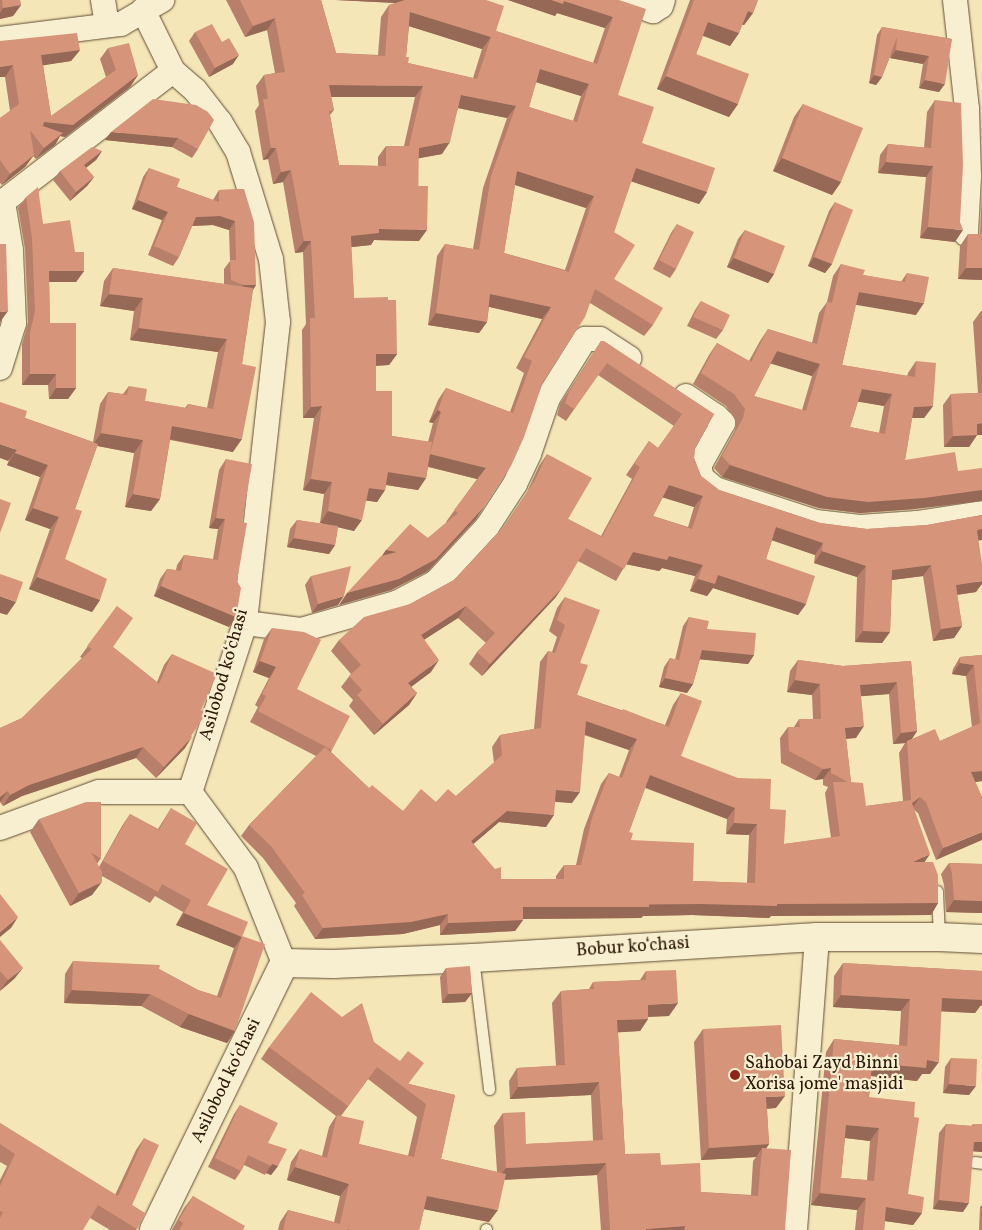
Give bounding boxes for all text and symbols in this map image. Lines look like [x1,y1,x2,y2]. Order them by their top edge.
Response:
street label: Asilobod koʻchasi [196,607,254,743]
street label: Bobur koʻchasi [575,933,691,963]
street label: Asilobod koʻchasi [187,1015,267,1147]
place label: Sahobai Zayd Binni Xorisa jome' masjidi [745,1054,904,1096]
marker: Sahobai Zayd Binni Xorisa jome' masjidi [729,1069,741,1081]

